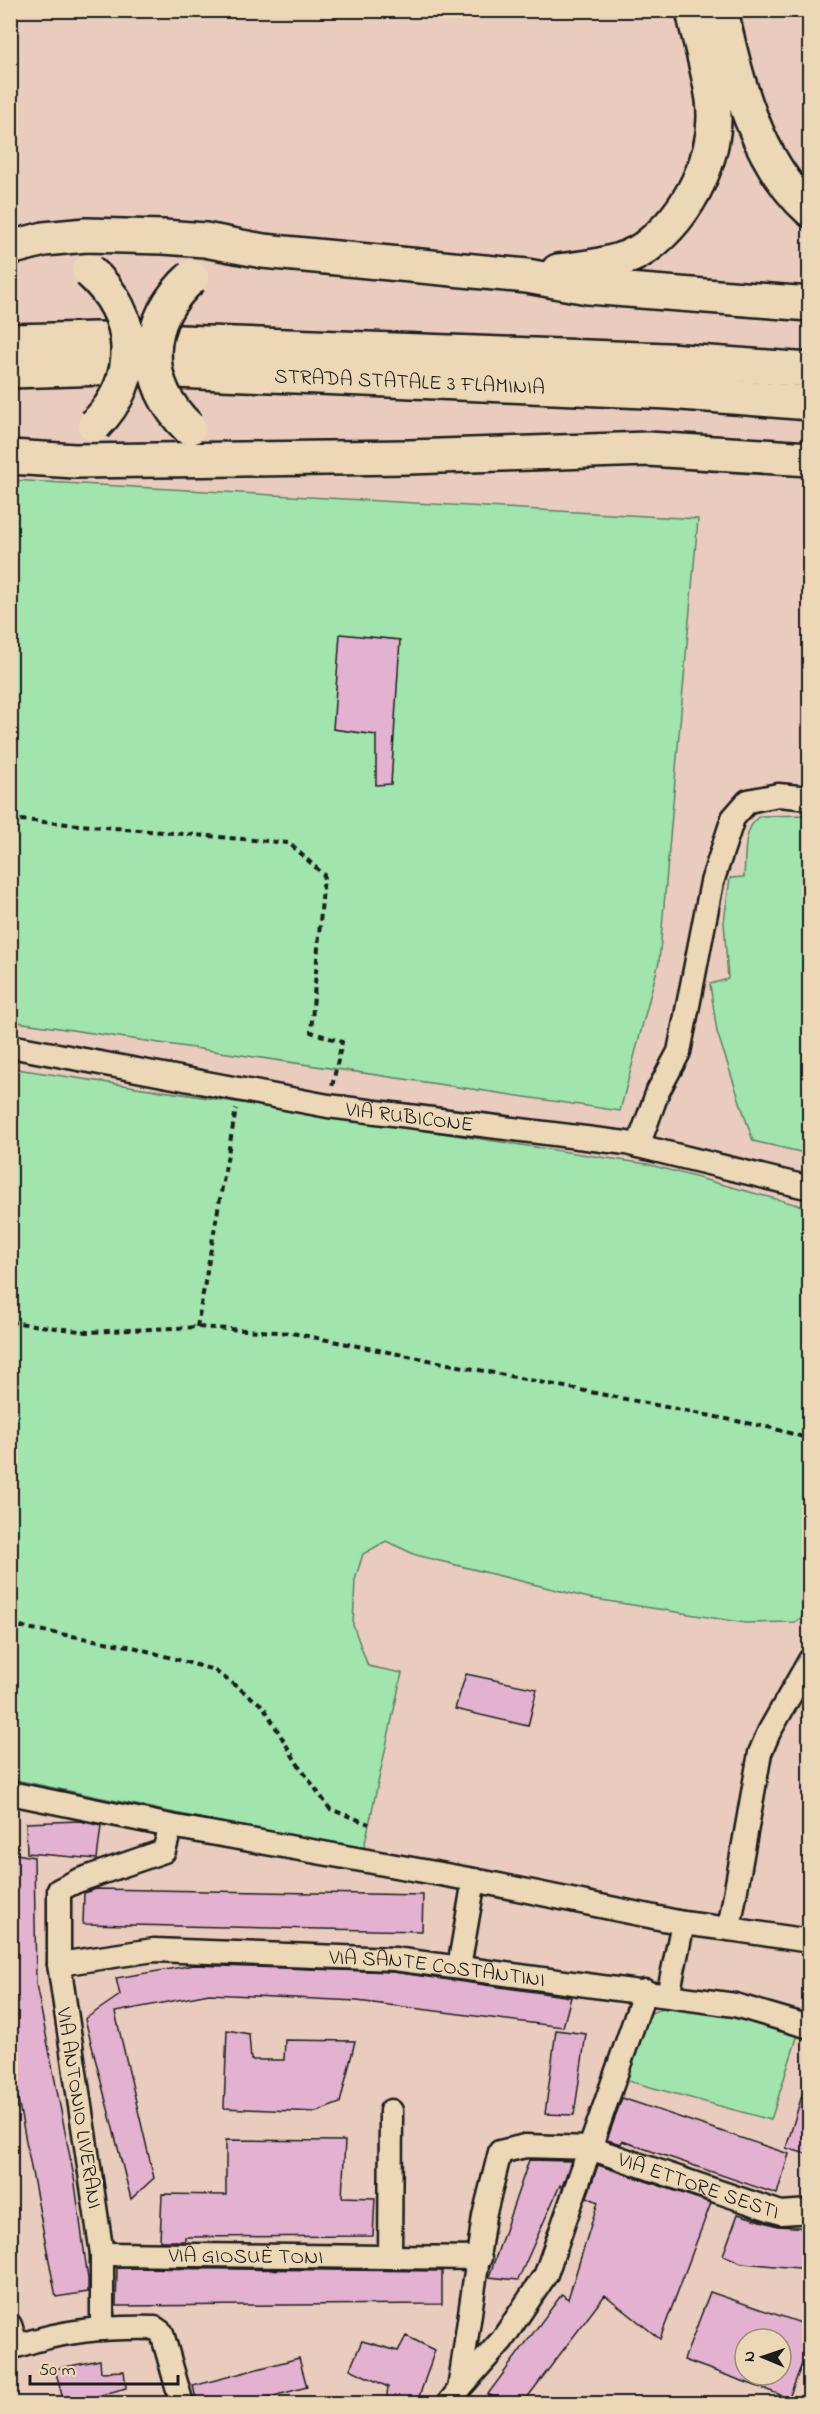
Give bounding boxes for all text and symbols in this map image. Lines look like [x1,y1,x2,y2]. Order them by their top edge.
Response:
street label: STRADA STATALE 3 FLAMINIA [274,362,546,404]
street label: VIA RUBICONE [343,1095,475,1141]
street label: VIA SANTE COSTANTINI [328,1944,547,1996]
street label: VIA ANTONIO LIVERANI [47,2005,109,2211]
street label: VIA ETTORE SESTI [613,2145,783,2228]
street label: VIA GIOSUÈ TONI [167,2242,323,2273]
north arrow [733,2327,793,2387]
scale bar [30,2348,178,2386]
text: N [738,2351,762,2362]
text: 50 m [39,2358,76,2384]

